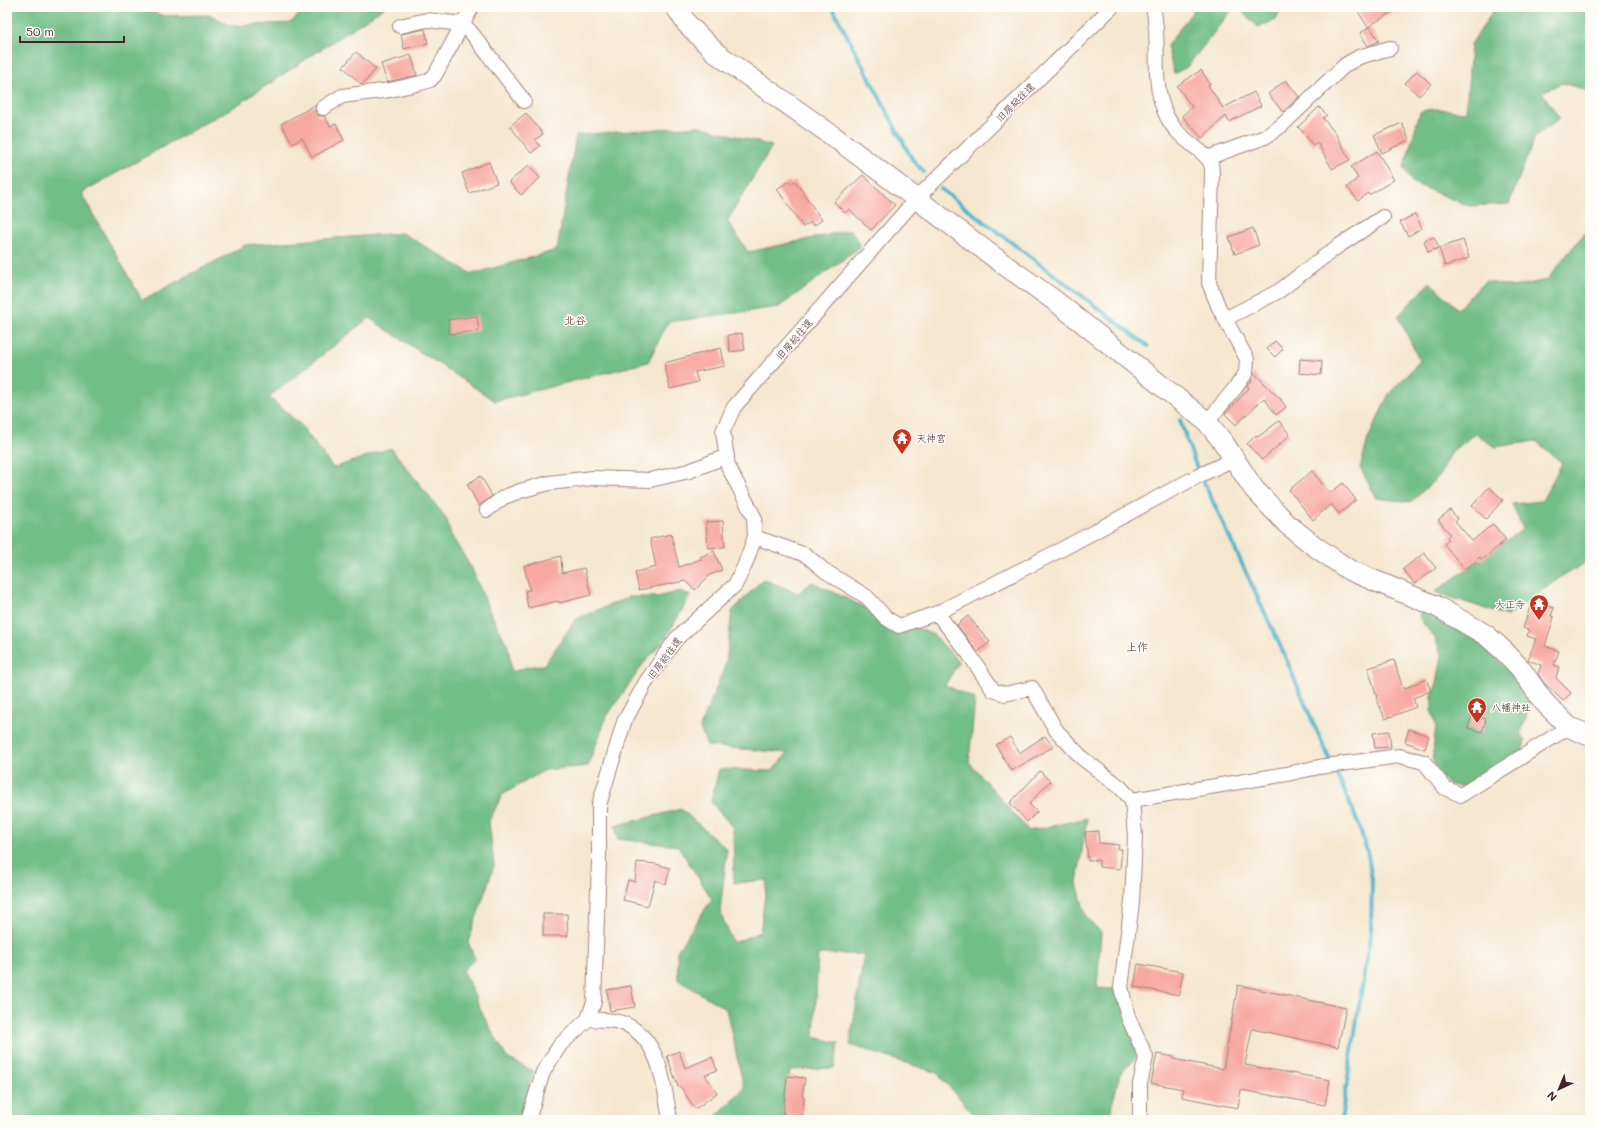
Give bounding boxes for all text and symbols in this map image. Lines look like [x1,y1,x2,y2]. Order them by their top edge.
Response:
scale bar [20,18,124,44]
text: 50 m [26,23,54,39]
street label: 旧房総往還 [992,79,1038,125]
district label: 北谷 [564,312,586,327]
street label: 旧房総往還 [772,316,816,362]
temple icon: 天神宮 [891,427,913,455]
place label: 天神宮 [916,431,946,445]
temple icon: 大正寺 [1528,593,1550,621]
place label: 大正寺 [1495,597,1525,611]
street label: 旧房総往還 [643,634,685,682]
district label: 上作 [1126,639,1148,654]
temple icon: 八幡神社 [1466,696,1488,724]
place label: 八幡神社 [1491,700,1531,714]
north arrow [1539,1069,1579,1109]
text: N [1543,1088,1560,1105]

